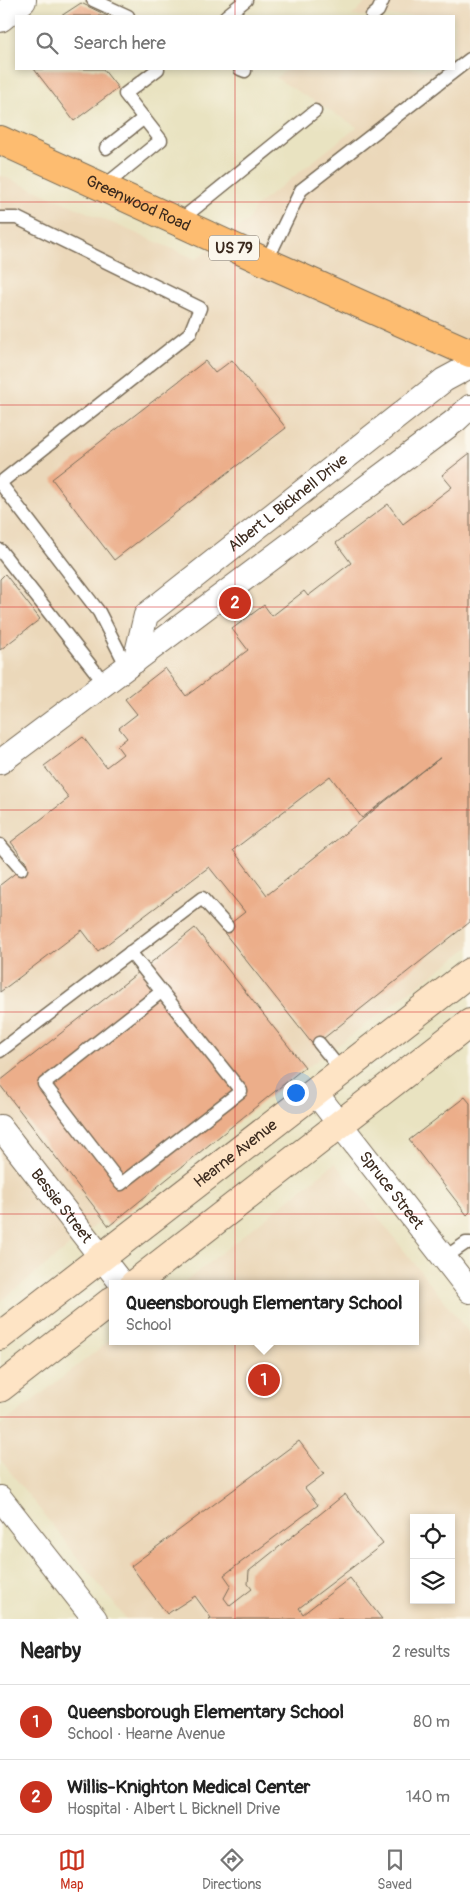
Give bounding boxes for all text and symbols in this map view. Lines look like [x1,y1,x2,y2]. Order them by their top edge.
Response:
search box [15,15,455,70]
icon: search [33,29,61,57]
text: Search here [73,31,166,55]
street label: Greenwood Road [83,171,194,236]
road number: US 79 [209,236,259,260]
street label: Albert L Bicknell Drive [224,450,352,557]
pin: 2 [219,584,251,622]
your location [283,1080,309,1106]
street label: Hearne Avenue [190,1115,281,1192]
street label: Spruce Street [355,1147,429,1234]
street label: Bessie Street [26,1165,97,1248]
popup [109,1280,419,1345]
text: Queensborough Elementary School [126,1291,402,1315]
text: School [126,1315,171,1335]
pin: 1 [248,1361,280,1399]
map controls [410,1514,455,1604]
button: locate [410,1514,455,1559]
button: layers [410,1559,455,1604]
text: Nearby [20,1638,81,1665]
text: 2 results [392,1642,450,1662]
text: Queensborough Elementary School [67,1700,344,1724]
text: 1 [33,1712,39,1732]
text: 80 m [413,1712,450,1732]
text: School · Hearne Avenue [67,1724,225,1744]
text: Willis-Knighton Medical Center [67,1775,310,1799]
text: 2 [32,1787,40,1807]
text: 140 m [406,1787,450,1807]
text: Hospital · Albert L Bicknell Drive [67,1799,280,1819]
tab: Map [58,1846,86,1893]
tab: Directions [202,1846,261,1893]
tab: Saved [377,1846,412,1893]

